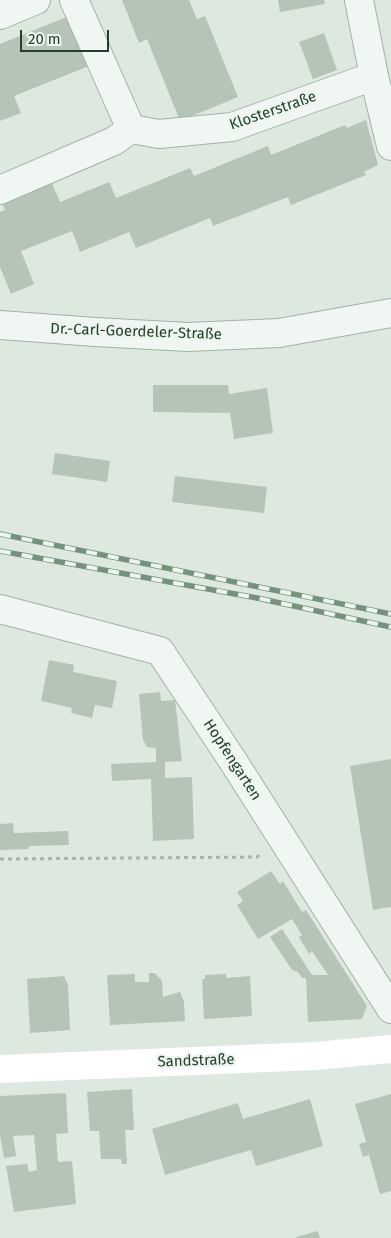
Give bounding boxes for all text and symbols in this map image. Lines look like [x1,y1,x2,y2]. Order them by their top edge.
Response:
scale bar [22,20,111,52]
text: 20 m [28,30,61,48]
street label: Klosterstraße [227,88,319,134]
street label: Dr.-Carl-Goerdeler-Straße [50,320,222,344]
street label: Hopfengarten [199,716,265,804]
street label: Sandstraße [157,1051,235,1071]

